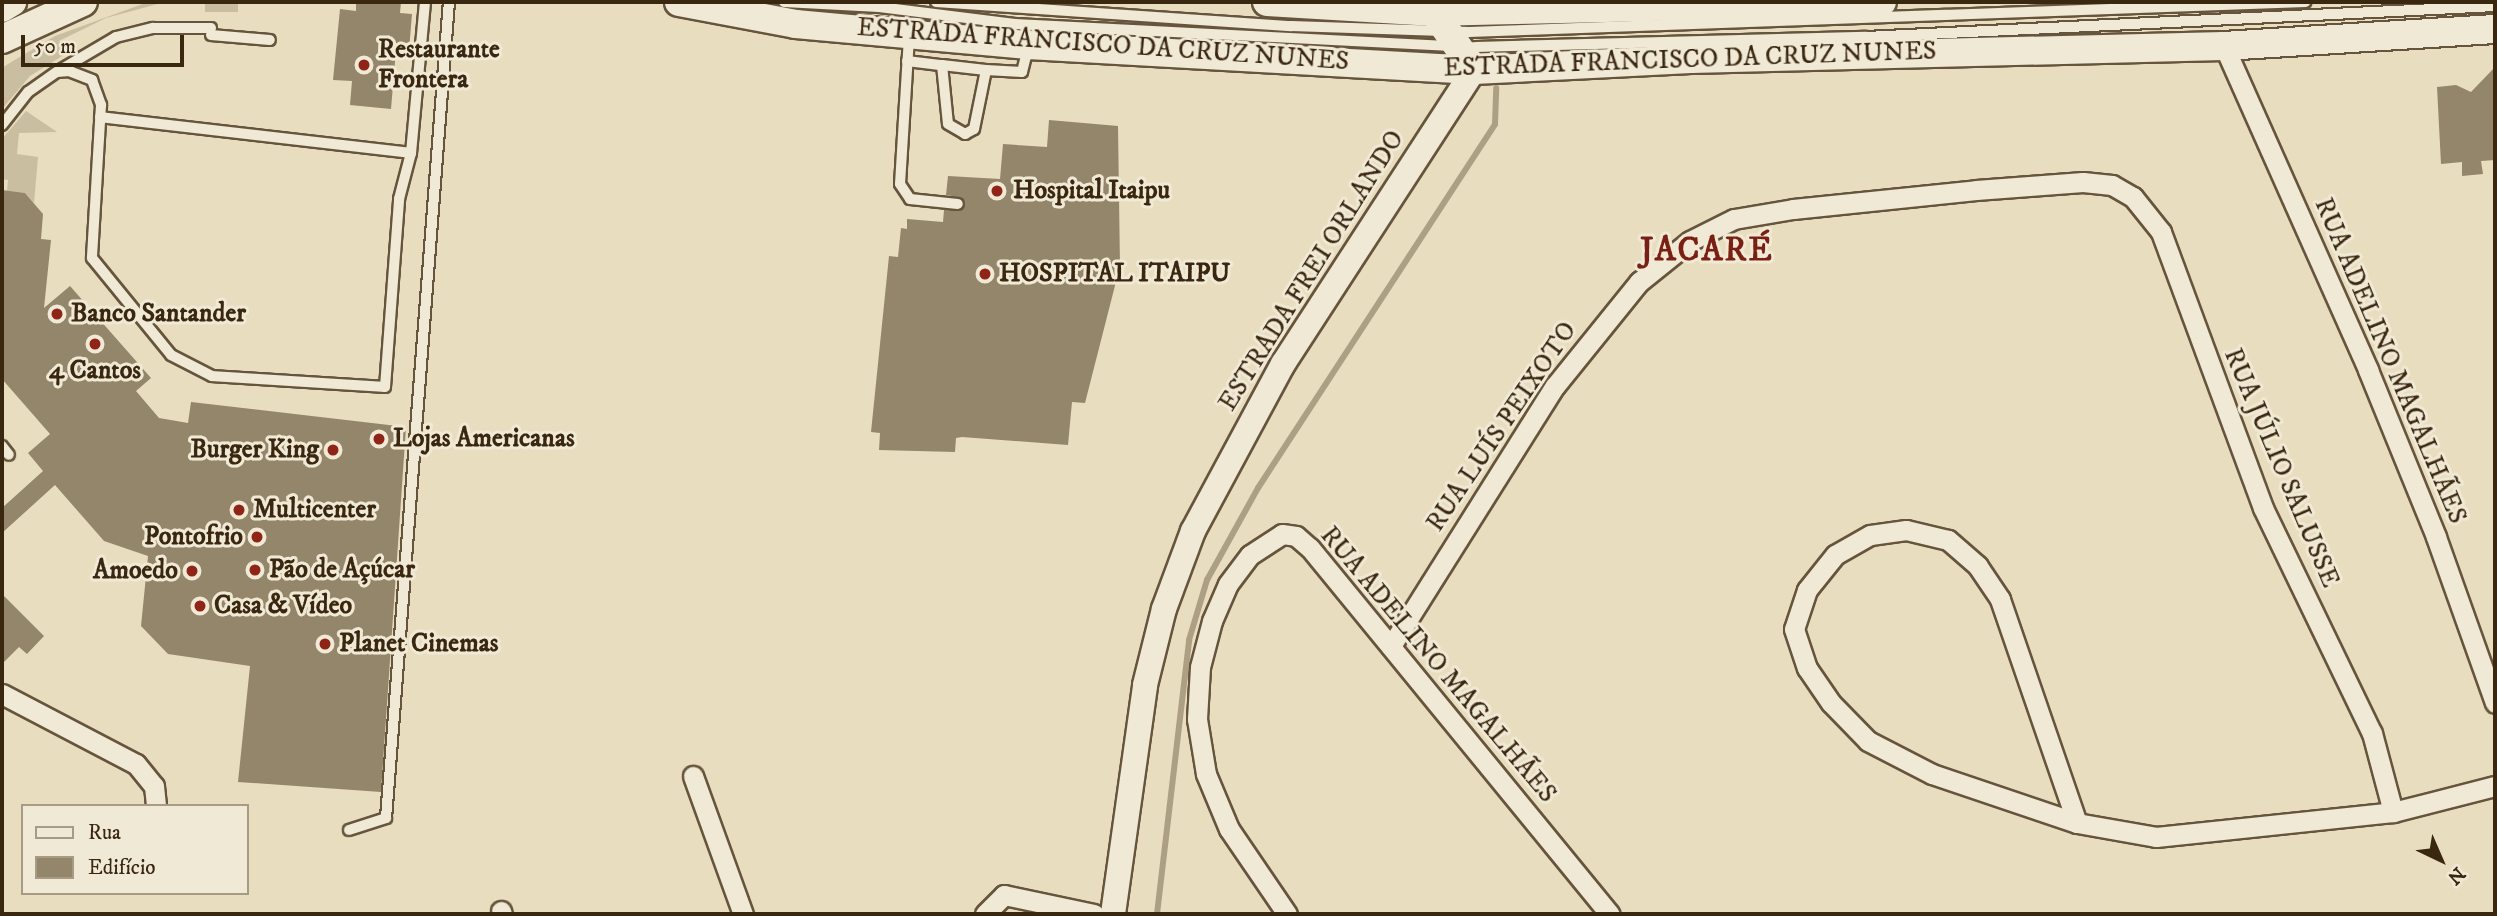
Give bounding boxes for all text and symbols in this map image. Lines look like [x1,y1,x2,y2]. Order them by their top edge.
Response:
street label: ESTRADA FRANCISCO DA CRUZ NUNES [856,12,1350,78]
scale bar [24,21,187,65]
text: 50 m [34,34,76,60]
place label: Restaurante Frontera [378,34,500,96]
street label: ESTRADA FRANCISCO DA CRUZ NUNES [1443,36,1937,84]
marker: Restaurante Frontera [356,57,372,73]
street label: ESTRADA FREI ORLANDO [1213,125,1411,417]
place label: Hospital Itaipu [1013,175,1170,207]
marker: Hospital Itaipu [987,181,1007,201]
street label: RUA ADELINO MAGALHÃES [2307,193,2473,529]
district label: JACARÉ [1641,231,1773,271]
place label: HOSPITAL ITAIPU [999,258,1230,290]
marker: HOSPITAL ITAIPU [977,266,993,282]
place label: Banco Santander [71,298,246,330]
marker: Banco Santander [49,306,65,322]
street label: RUA LUÍS PEIXOTO [1420,316,1584,538]
marker: 4 Cantos [87,336,103,352]
street label: RUA JÚLIO SALUSSE [2217,344,2345,592]
place label: 4 Cantos [49,355,141,387]
place label: Lojas Americanas [393,423,575,455]
marker: Lojas Americanas [371,431,387,447]
place label: Burger King [190,434,319,466]
marker: Burger King [325,442,341,458]
place label: Multicenter [253,494,376,526]
marker: Multicenter [231,502,247,518]
place label: Pontofrio [144,521,243,553]
street label: RUA ADELINO MAGALHÃES [1313,521,1563,809]
marker: Pontofrio [249,529,265,545]
place label: Pão de Açúcar [269,554,415,586]
place label: Amoedo [93,555,178,587]
marker: Pão de Açúcar [247,562,263,578]
marker: Amoedo [184,563,200,579]
place label: Casa & Vídeo [214,590,352,622]
marker: Casa & Vídeo [192,598,208,614]
place label: Planet Cinemas [339,628,498,660]
marker: Planet Cinemas [317,636,333,652]
legend [21,804,248,895]
text: Rua [88,820,121,846]
north arrow [2406,825,2476,895]
text: Edifício [88,855,156,881]
text: N [2442,862,2470,889]

